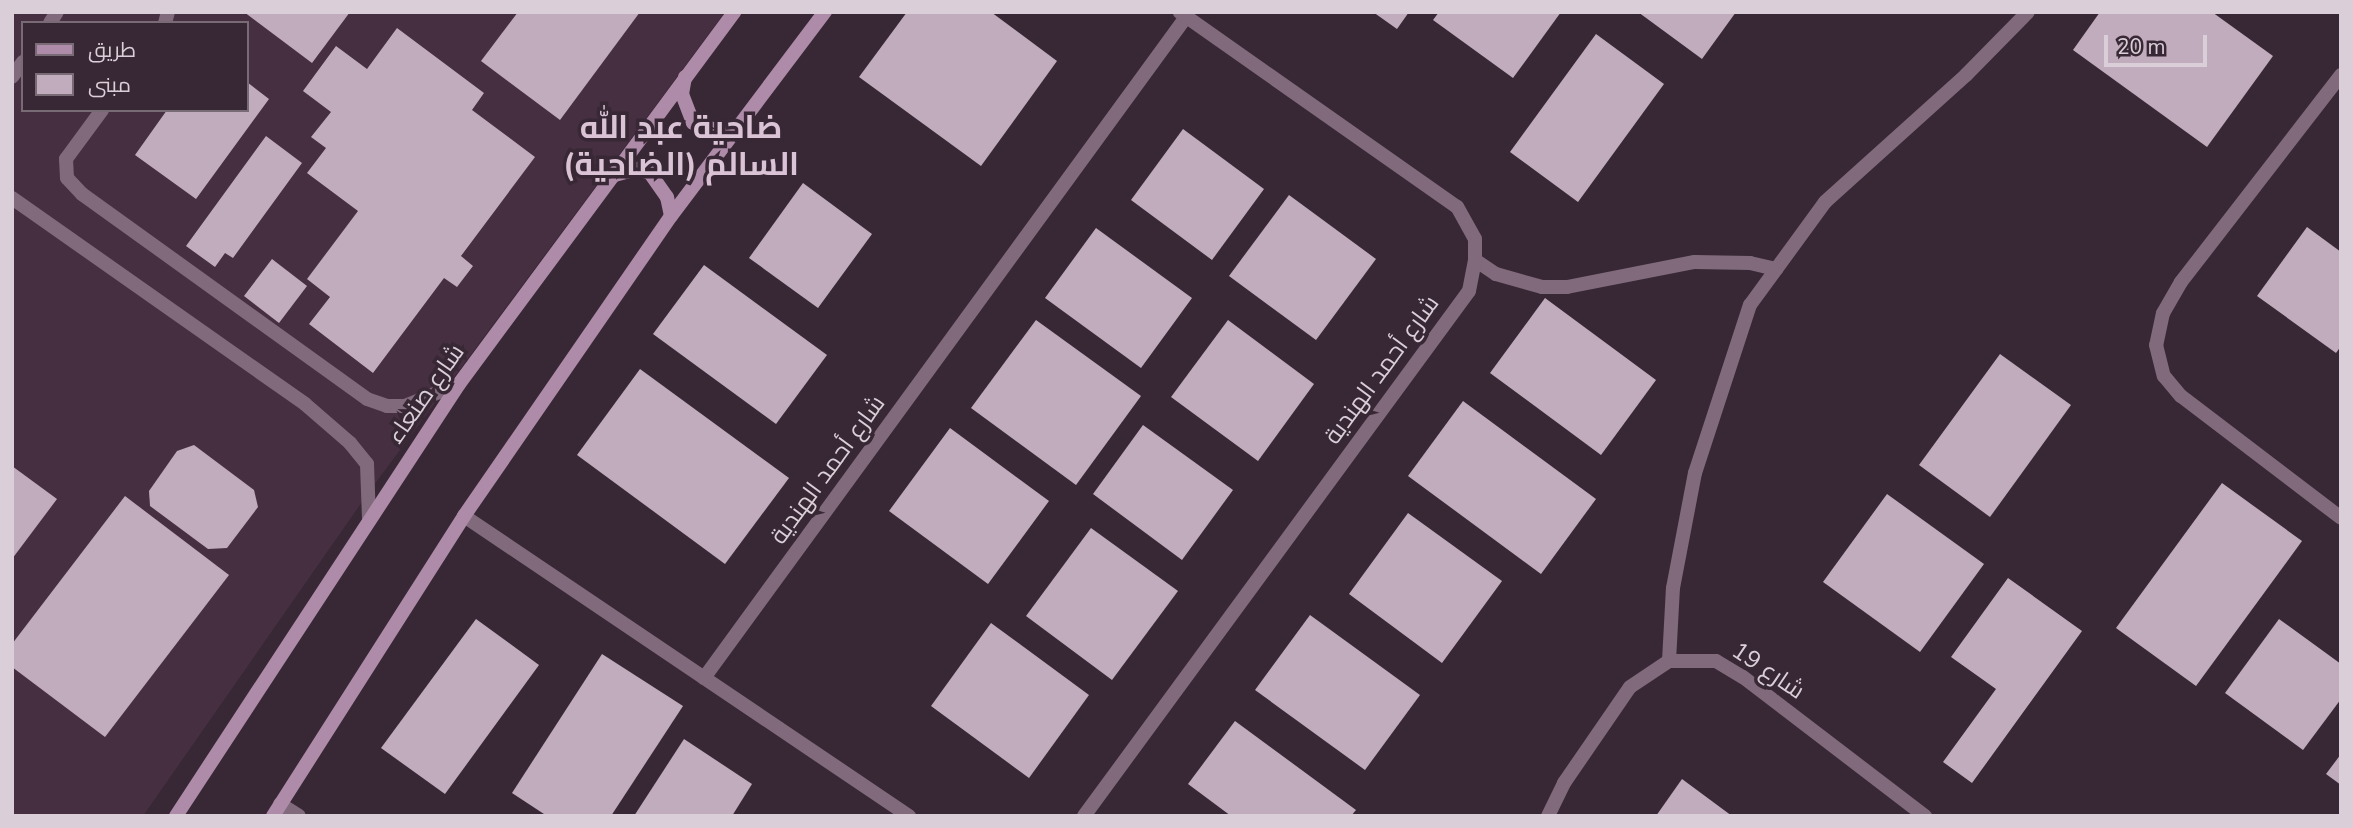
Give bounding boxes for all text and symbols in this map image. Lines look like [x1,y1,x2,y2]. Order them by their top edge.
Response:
legend [21,21,248,112]
scale bar [2108,21,2211,65]
text: 20 m [2117,33,2166,61]
text: طريق [88,36,136,64]
text: مبنى [88,71,131,99]
district label: ضاحية عبد الله السالم (الضاحية) [563,110,799,185]
street label: شارع أحمد الهندية [1318,290,1446,450]
street label: شارع صنعاء [381,339,471,449]
street label: شارع أحمد الهندية [764,390,892,550]
street label: شارع 19 [1726,636,1810,706]

